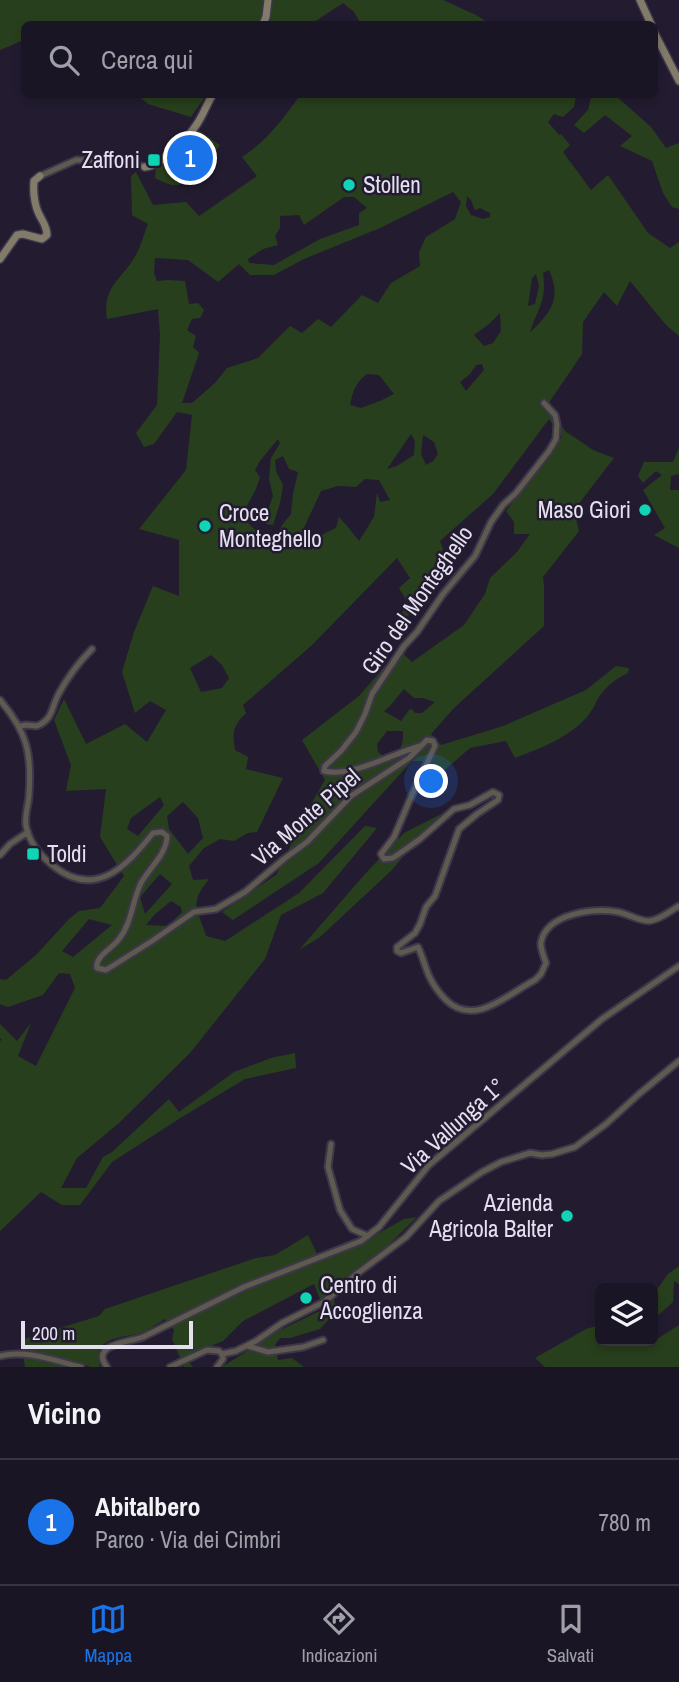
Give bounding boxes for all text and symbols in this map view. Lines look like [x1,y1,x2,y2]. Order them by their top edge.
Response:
search box [21,21,658,98]
icon: search [45,41,83,79]
text: Cerca qui [101,42,193,77]
pin: 1 [167,132,213,184]
place label: Zaffoni [82,144,140,175]
marker: Zaffoni [146,152,162,168]
place label: Stollen [363,169,421,200]
marker: Stollen [341,177,357,193]
place label: Maso Giori [538,494,631,525]
place label: Croce Monteghello [219,497,322,554]
marker: Maso Giori [637,502,653,518]
marker: Croce Monteghello [197,518,213,534]
street label: Giro del Monteghello [354,519,479,680]
street label: Via Monte Pipel [245,761,366,872]
your location [414,764,448,798]
place label: Toldi [47,838,87,869]
marker: Toldi [25,846,41,862]
street label: Via Vallunga 1° [394,1071,511,1181]
place label: Azienda Agricola Balter [428,1187,554,1244]
marker: Azienda Agricola Balter [559,1208,575,1224]
place label: Centro di Accoglienza [319,1269,423,1326]
map controls [595,1283,658,1346]
button: layers [595,1283,658,1346]
marker: Centro di Accoglienza [298,1290,314,1306]
scale bar [21,1318,192,1350]
text: 200 m [32,1320,75,1346]
text: Vicino [28,1393,101,1433]
text: Abitalbero [95,1489,200,1524]
text: 1 [46,1507,56,1538]
text: 780 m [599,1507,651,1538]
text: Parco · Via dei Cimbri [95,1524,281,1555]
tab: Mappa [85,1600,132,1668]
tab: Indicazioni [301,1600,378,1668]
tab: Salvati [547,1600,594,1668]

